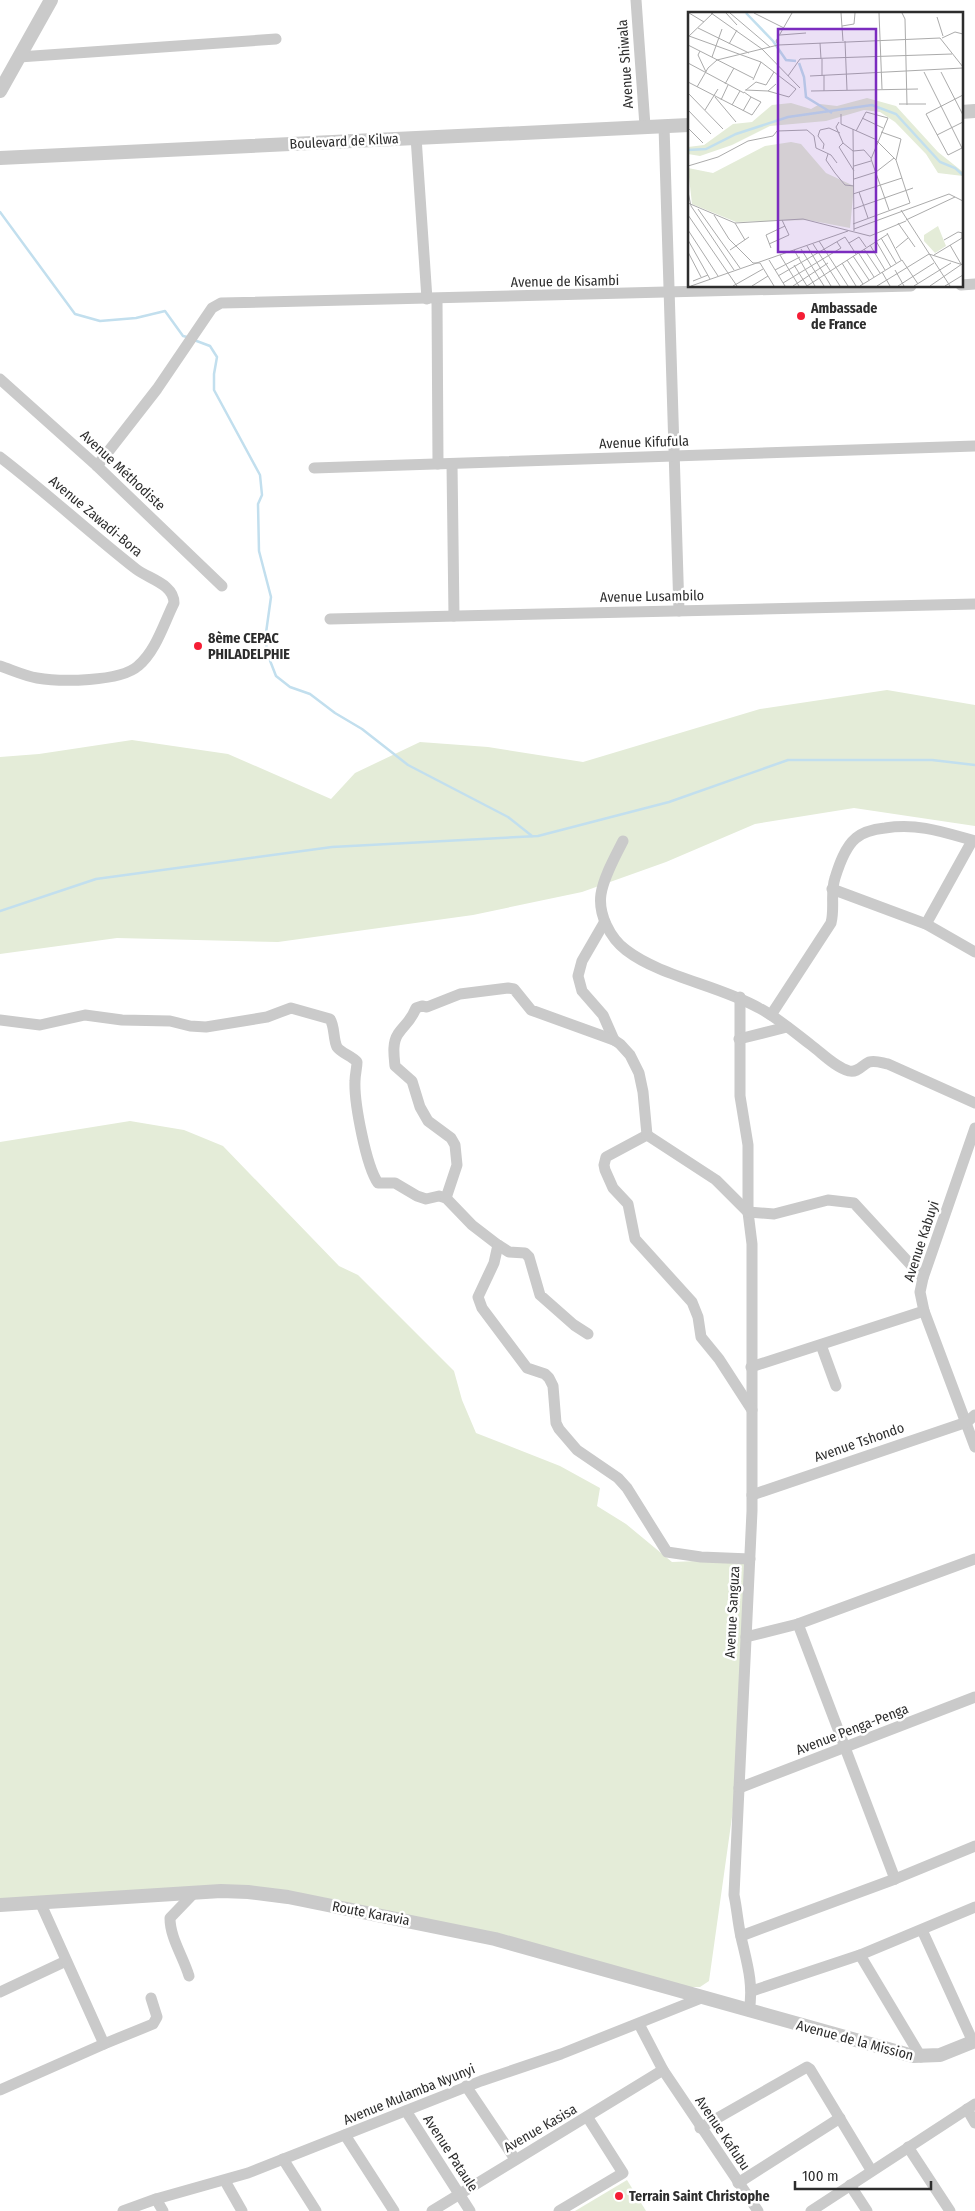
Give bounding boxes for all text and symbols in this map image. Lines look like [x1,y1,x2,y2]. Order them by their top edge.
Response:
inset map [688,12,962,288]
street label: Avenue Shiwala [614,19,637,109]
street label: Boulevard de Kilwa [289,130,399,153]
street label: Avenue de Kisambi [511,272,619,291]
place label: Ambassade de France [810,300,877,333]
marker: Ambassade de France [795,310,807,322]
street label: Avenue Méthodiste [77,427,169,514]
street label: Avenue Kifufula [599,432,689,453]
street label: Avenue Zawadi-Bora [45,472,146,561]
street label: Avenue Lusambilo [600,587,704,606]
place label: 8ème CEPAC PHILADELPHIE [208,630,290,663]
marker: 8ème CEPAC PHILADELPHIE [192,640,204,652]
street label: Avenue Kabuyi [900,1199,943,1284]
street label: Avenue Tshondo [812,1419,906,1466]
street label: Avenue Sanguza [722,1565,743,1659]
street label: Avenue Penga-Penga [794,1700,911,1759]
street label: Route Karavia [331,1898,411,1929]
street label: Avenue de la Mission [795,2017,915,2064]
street label: Avenue Mulamba Nyunyi [341,2060,477,2129]
street label: Avenue Kafubu [692,2093,754,2174]
street label: Avenue Kasisa [501,2101,580,2156]
street label: Avenue Pataule [419,2112,482,2195]
scale bar [795,2158,931,2190]
text: 100 m [802,2167,839,2185]
place label: Terrain Saint Christophe [629,2188,770,2205]
marker: Terrain Saint Christophe [613,2190,625,2202]

